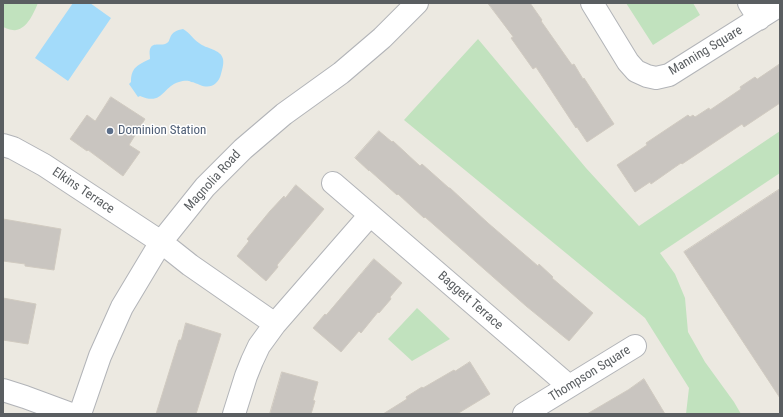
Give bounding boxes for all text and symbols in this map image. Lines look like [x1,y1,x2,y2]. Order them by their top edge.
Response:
street label: Manning Square [666,23,746,79]
place label: Dominion Station [118,123,206,139]
marker: Dominion Station [105,126,115,136]
street label: Magnolia Road [182,147,244,215]
street label: Elkins Terrace [49,164,117,218]
street label: Baggett Terrace [434,268,506,334]
street label: Thompson Square [546,343,634,405]

